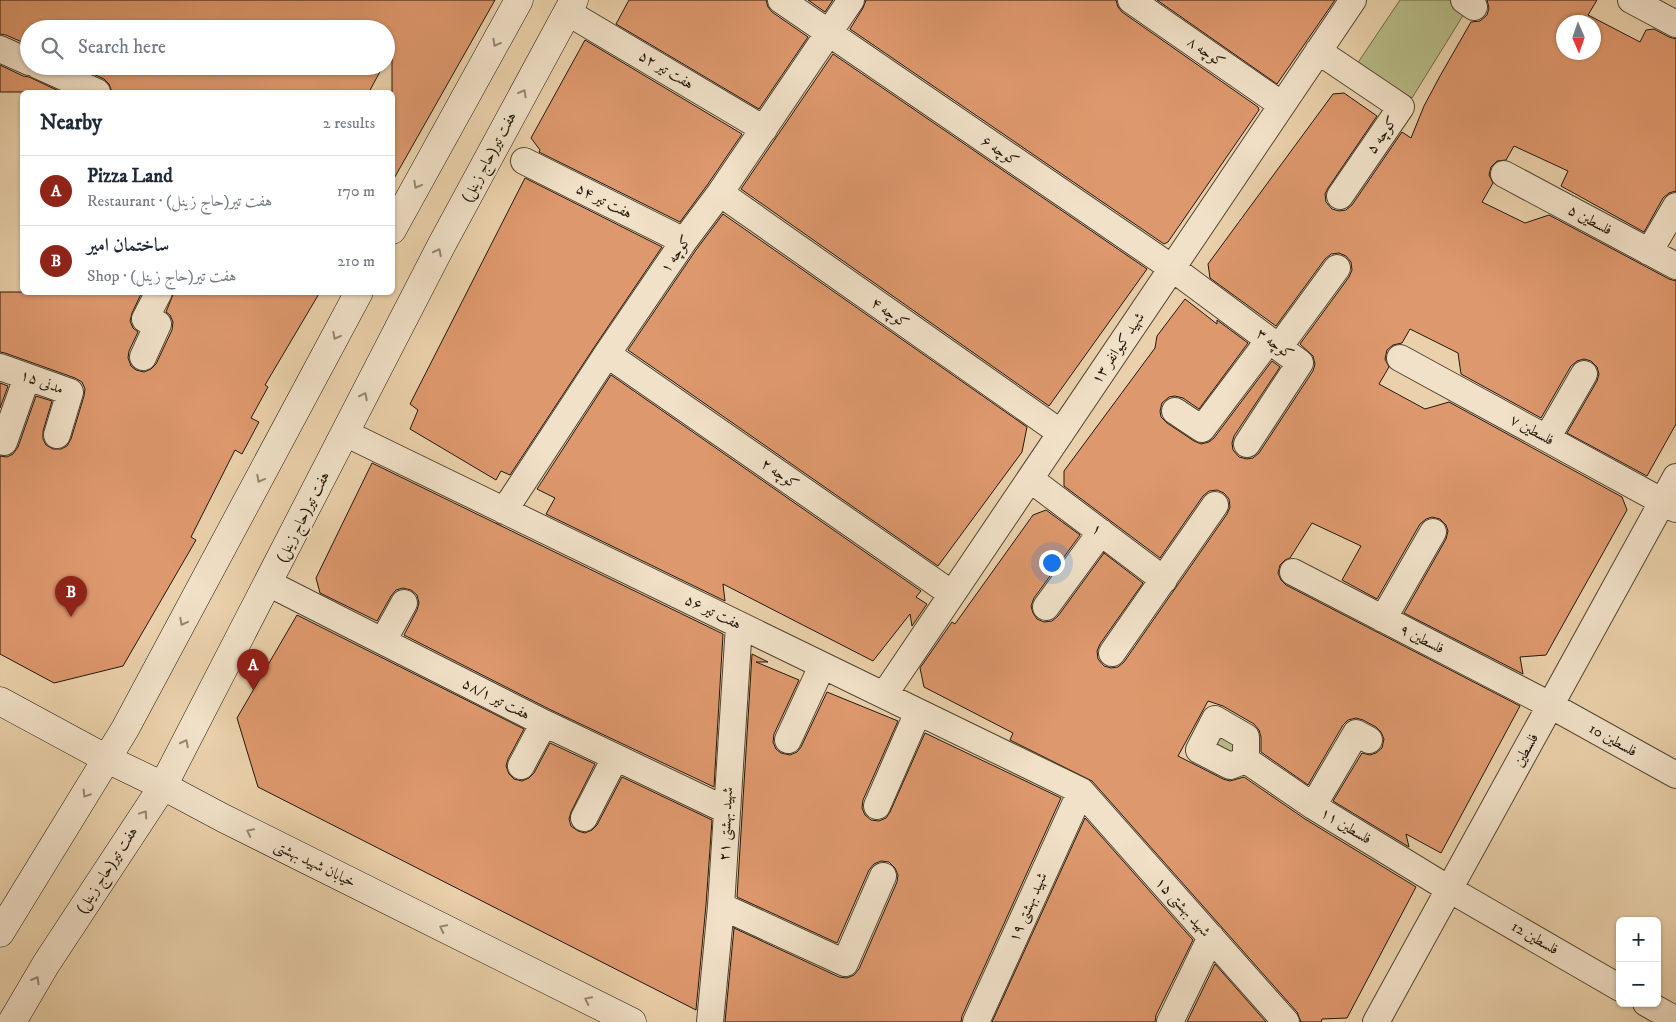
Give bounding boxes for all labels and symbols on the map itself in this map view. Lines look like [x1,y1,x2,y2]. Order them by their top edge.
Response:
north arrow [1556,15,1601,60]
street label: کوچه ۸ [1183,32,1229,73]
one-way arrow [492,37,502,46]
street label: هفت تیر ۵۲ [635,46,697,94]
one-way arrow [517,90,527,99]
street label: هفت تیر(حاج زینل) [457,109,523,207]
street label: کوچه ۵ [1362,112,1403,158]
street label: کوچه ۶ [977,131,1023,171]
street label: هفت تیر ۵۴ [573,179,635,223]
one-way arrow [413,180,423,189]
street label: فلسطین ۵ [1565,200,1615,240]
street label: کوچه ۱ [656,231,697,277]
one-way arrow [432,248,442,257]
street label: کوچه ۴ [867,293,913,334]
street label: شهید کیوانفر ۱۳ [1087,309,1149,387]
street label: کوچه ۳ [1252,324,1298,365]
one-way arrow [332,330,342,339]
street label: مدنی ۱۵ [18,365,66,399]
one-way arrow [358,393,368,402]
street label: فلسطین ۷ [1507,410,1557,450]
street label: کوچه ۲ [757,454,803,495]
street label: هفت تیر(حاج زینل) [272,468,337,567]
one-way arrow [256,474,266,483]
street label: ۱ [1088,519,1106,539]
your location [1039,550,1065,576]
pin: B [55,576,87,617]
street label: هفت تیر ۵۶ [682,590,744,634]
one-way arrow [179,617,189,626]
street label: فلسطین ۹ [1396,620,1448,658]
pin: A [237,649,269,690]
street label: هفت تیر ۵۸/۱ [459,674,533,724]
street label: فلسطین 10 [1586,719,1640,761]
street label: فلسطین [1509,730,1543,770]
one-way arrow [179,739,189,748]
street label: شهید بهشتی ۲۱ [715,786,738,862]
one-way arrow [82,788,92,797]
street label: فلسطین ۱۱ [1317,803,1375,849]
one-way arrow [138,810,147,820]
street label: هفت تیر(حاج زینل) [72,823,145,919]
one-way arrow [246,828,255,838]
street label: خیابان شهید بهشتی [271,836,359,893]
street label: شهید بهشتی ۱۹ [1004,869,1053,945]
street label: شهید بهشتی ۱۵ [1150,873,1215,942]
street label: فلسطین 12 [1508,917,1562,959]
one-way arrow [439,924,448,934]
one-way arrow [30,976,40,985]
one-way arrow [584,996,593,1006]

